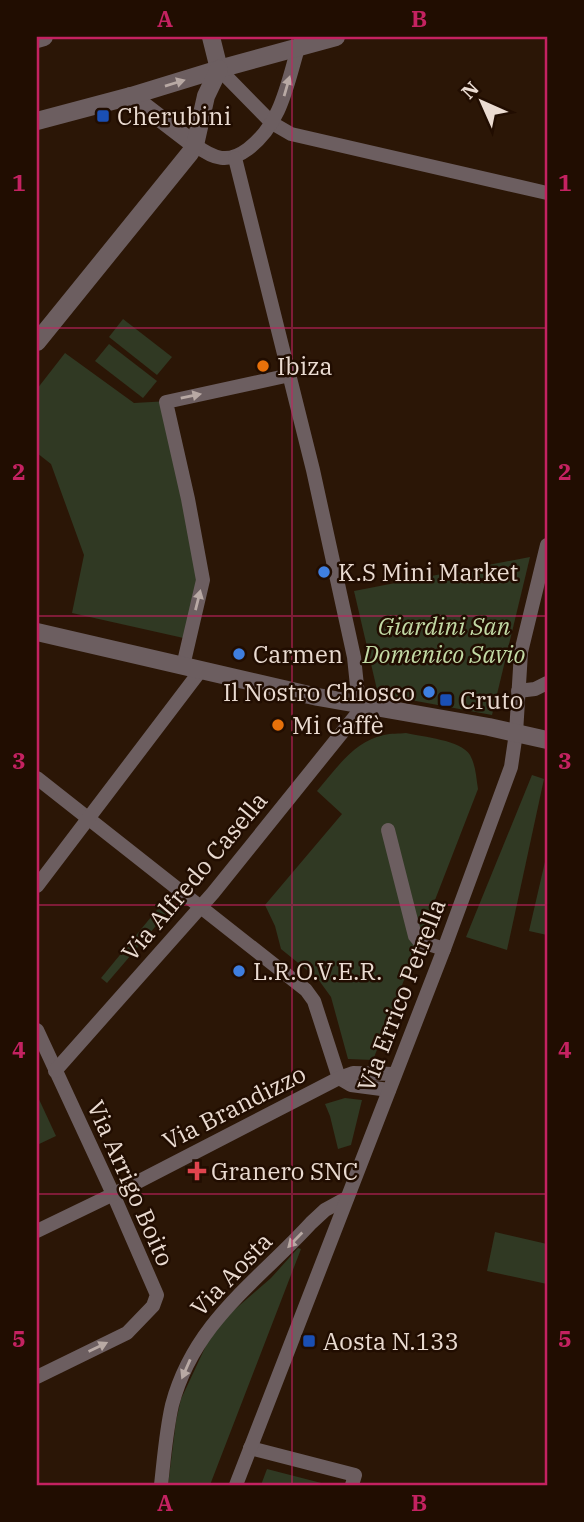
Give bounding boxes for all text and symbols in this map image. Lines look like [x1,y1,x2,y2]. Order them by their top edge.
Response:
text: A [157,3,173,33]
text: B [411,3,427,33]
north arrow [448,66,518,136]
one-way arrow [282,75,293,97]
text: N [456,76,484,104]
one-way arrow [164,77,185,87]
place label: Cherubini [117,100,231,132]
marker: Cherubini [95,108,111,124]
text: 1 [12,167,26,197]
text: 1 [558,167,572,197]
place label: Ibiza [277,350,333,382]
marker: Ibiza [255,358,271,374]
one-way arrow [180,391,202,402]
text: 2 [12,456,26,486]
text: 2 [558,456,572,486]
place label: K.S Mini Market [338,556,518,588]
marker: K.S Mini Market [316,564,332,580]
one-way arrow [193,589,204,611]
park label: Giardini San Domenico Savio [362,610,525,670]
place label: Carmen [253,638,343,670]
marker: Carmen [231,646,247,662]
place label: Il Nostro Chiosco [223,676,415,708]
marker: Il Nostro Chiosco [421,684,437,700]
place label: Cruto [460,684,523,716]
marker: Cruto [438,692,454,708]
place label: Mi Caffè [292,709,384,741]
marker: Mi Caffè [270,717,286,733]
text: 3 [12,745,26,775]
text: 3 [558,745,572,775]
street label: Via Alfredo Casella [114,785,274,967]
street label: Via Errico Petrella [350,894,452,1096]
place label: L.R.O.V.E.R. [253,955,383,987]
marker: L.R.O.V.E.R. [231,963,247,979]
text: 4 [12,1034,26,1064]
text: 4 [558,1034,572,1064]
street label: Via Brandizzo [157,1057,311,1157]
street label: Via Arrigo Boito [80,1095,182,1271]
place label: Granero SNC [211,1155,358,1187]
marker: Granero SNC [189,1163,205,1179]
street label: Via Aosta [183,1225,279,1323]
one-way arrow [287,1231,303,1248]
text: 5 [12,1323,26,1353]
text: 5 [558,1323,572,1353]
place label: Aosta N.133 [323,1325,459,1357]
marker: Aosta N.133 [301,1333,317,1349]
one-way arrow [88,1341,108,1353]
one-way arrow [180,1359,191,1380]
text: A [157,1487,173,1517]
text: B [411,1487,427,1517]

